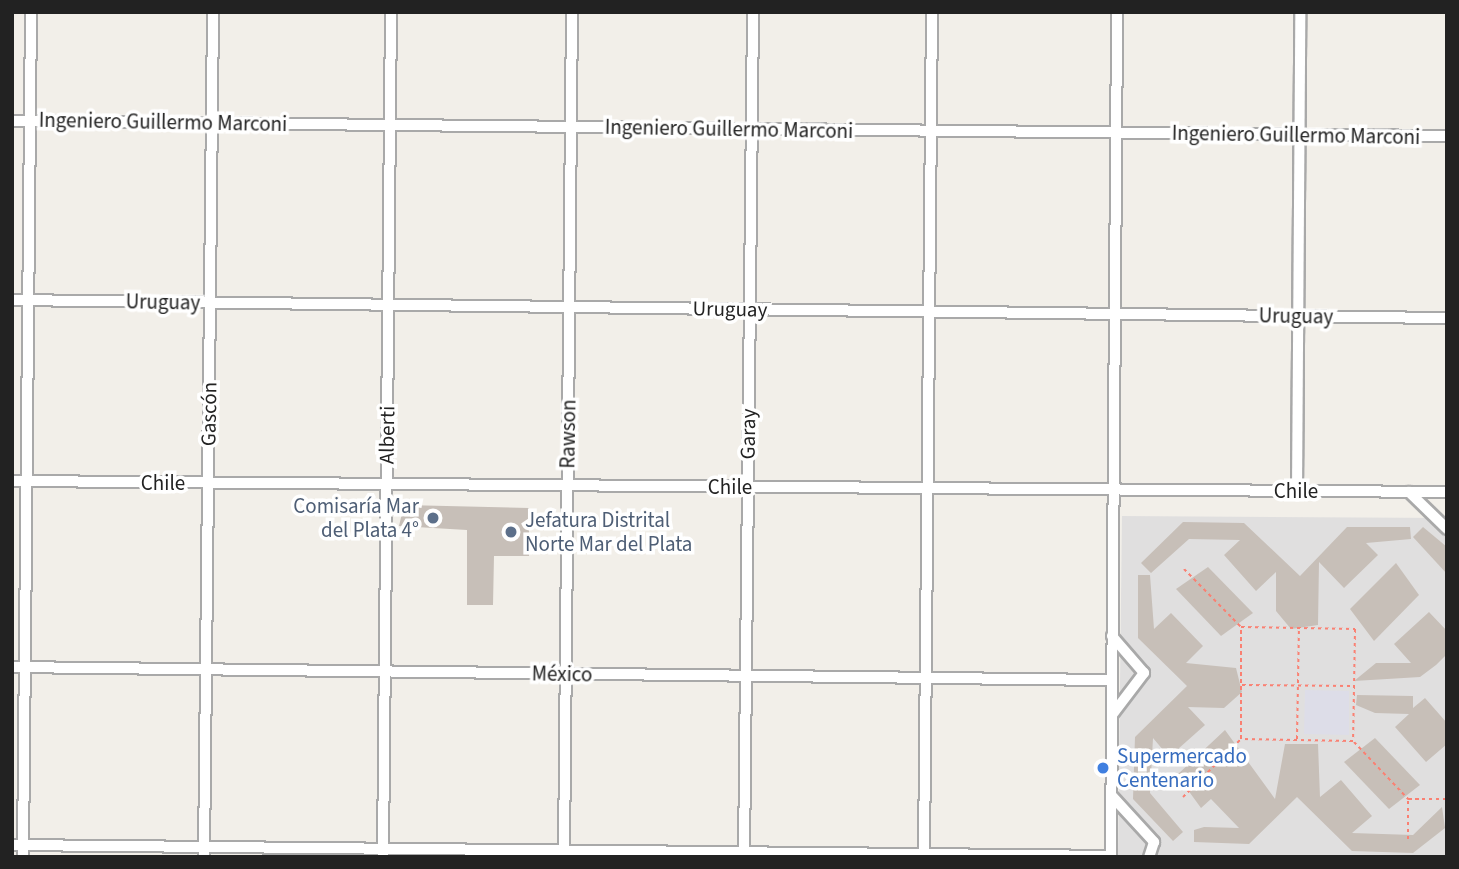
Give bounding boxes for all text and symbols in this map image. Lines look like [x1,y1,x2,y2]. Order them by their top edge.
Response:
street label: Ingeniero Guillermo Marconi [39,107,287,137]
street label: Ingeniero Guillermo Marconi [605,114,853,144]
street label: Ingeniero Guillermo Marconi [1172,120,1420,150]
street label: Uruguay [125,289,201,315]
street label: Uruguay [692,296,768,322]
street label: Uruguay [1258,303,1334,329]
street label: Gascón [196,382,222,446]
street label: Rawson [555,399,581,469]
street label: Alberti [374,406,400,464]
street label: Garay [735,408,761,460]
street label: Chile [141,470,185,496]
street label: Chile [708,474,752,500]
street label: Chile [1274,478,1318,504]
place label: Comisaría Mar del Plata 4° [293,493,419,543]
place label: Jefatura Distrital Norte Mar del Plata [525,507,692,557]
marker: Comisaría Mar del Plata 4° [425,510,441,526]
marker: Jefatura Distrital Norte Mar del Plata [503,524,519,540]
street label: México [531,661,593,687]
place label: Supermercado Centenario [1117,743,1247,793]
marker: Supermercado Centenario [1095,760,1111,776]

